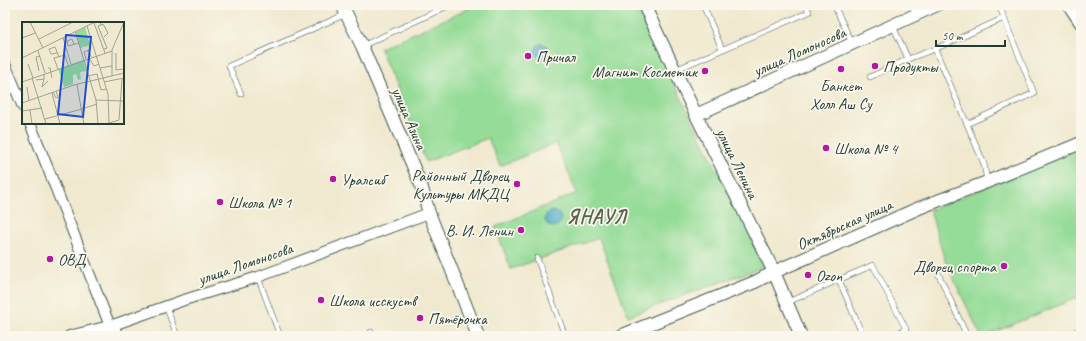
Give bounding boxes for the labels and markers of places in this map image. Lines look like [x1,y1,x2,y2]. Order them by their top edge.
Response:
place label: Причал [536,47,577,67]
marker: Причал [523,51,533,61]
place label: Продукты [883,57,939,77]
marker: Продукты [870,61,880,71]
place label: Магнит Косметик [592,62,699,82]
marker: Банкет Холл Аш Су [836,64,846,74]
marker: Магнит Косметик [700,66,710,76]
place label: Банкет Холл Аш Су [810,76,873,114]
place label: Школа № 4 [834,139,899,159]
marker: Школа № 4 [821,143,831,153]
place label: Районный Дворец Культуры МКДЦ [412,166,511,204]
place label: Уралсиб [341,170,389,190]
marker: Уралсиб [328,174,338,184]
marker: Районный Дворец Культуры МКДЦ [512,179,522,189]
place label: Школа № 1 [228,193,292,213]
marker: Школа № 1 [215,197,225,207]
place label: В. И. Ленин [446,221,515,241]
marker: В. И. Ленин [516,225,526,235]
place label: ОВД [58,250,87,270]
marker: ОВД [45,254,55,264]
place label: Дворец спорта [913,257,997,277]
marker: Дворец спорта [999,261,1009,271]
place label: Ozon [816,266,843,286]
marker: Ozon [803,270,813,280]
place label: Школа исскуств [329,291,419,311]
marker: Школа исскуств [316,295,326,305]
place label: Пятёрочка [428,309,488,329]
marker: Пятёрочка [415,313,425,323]

